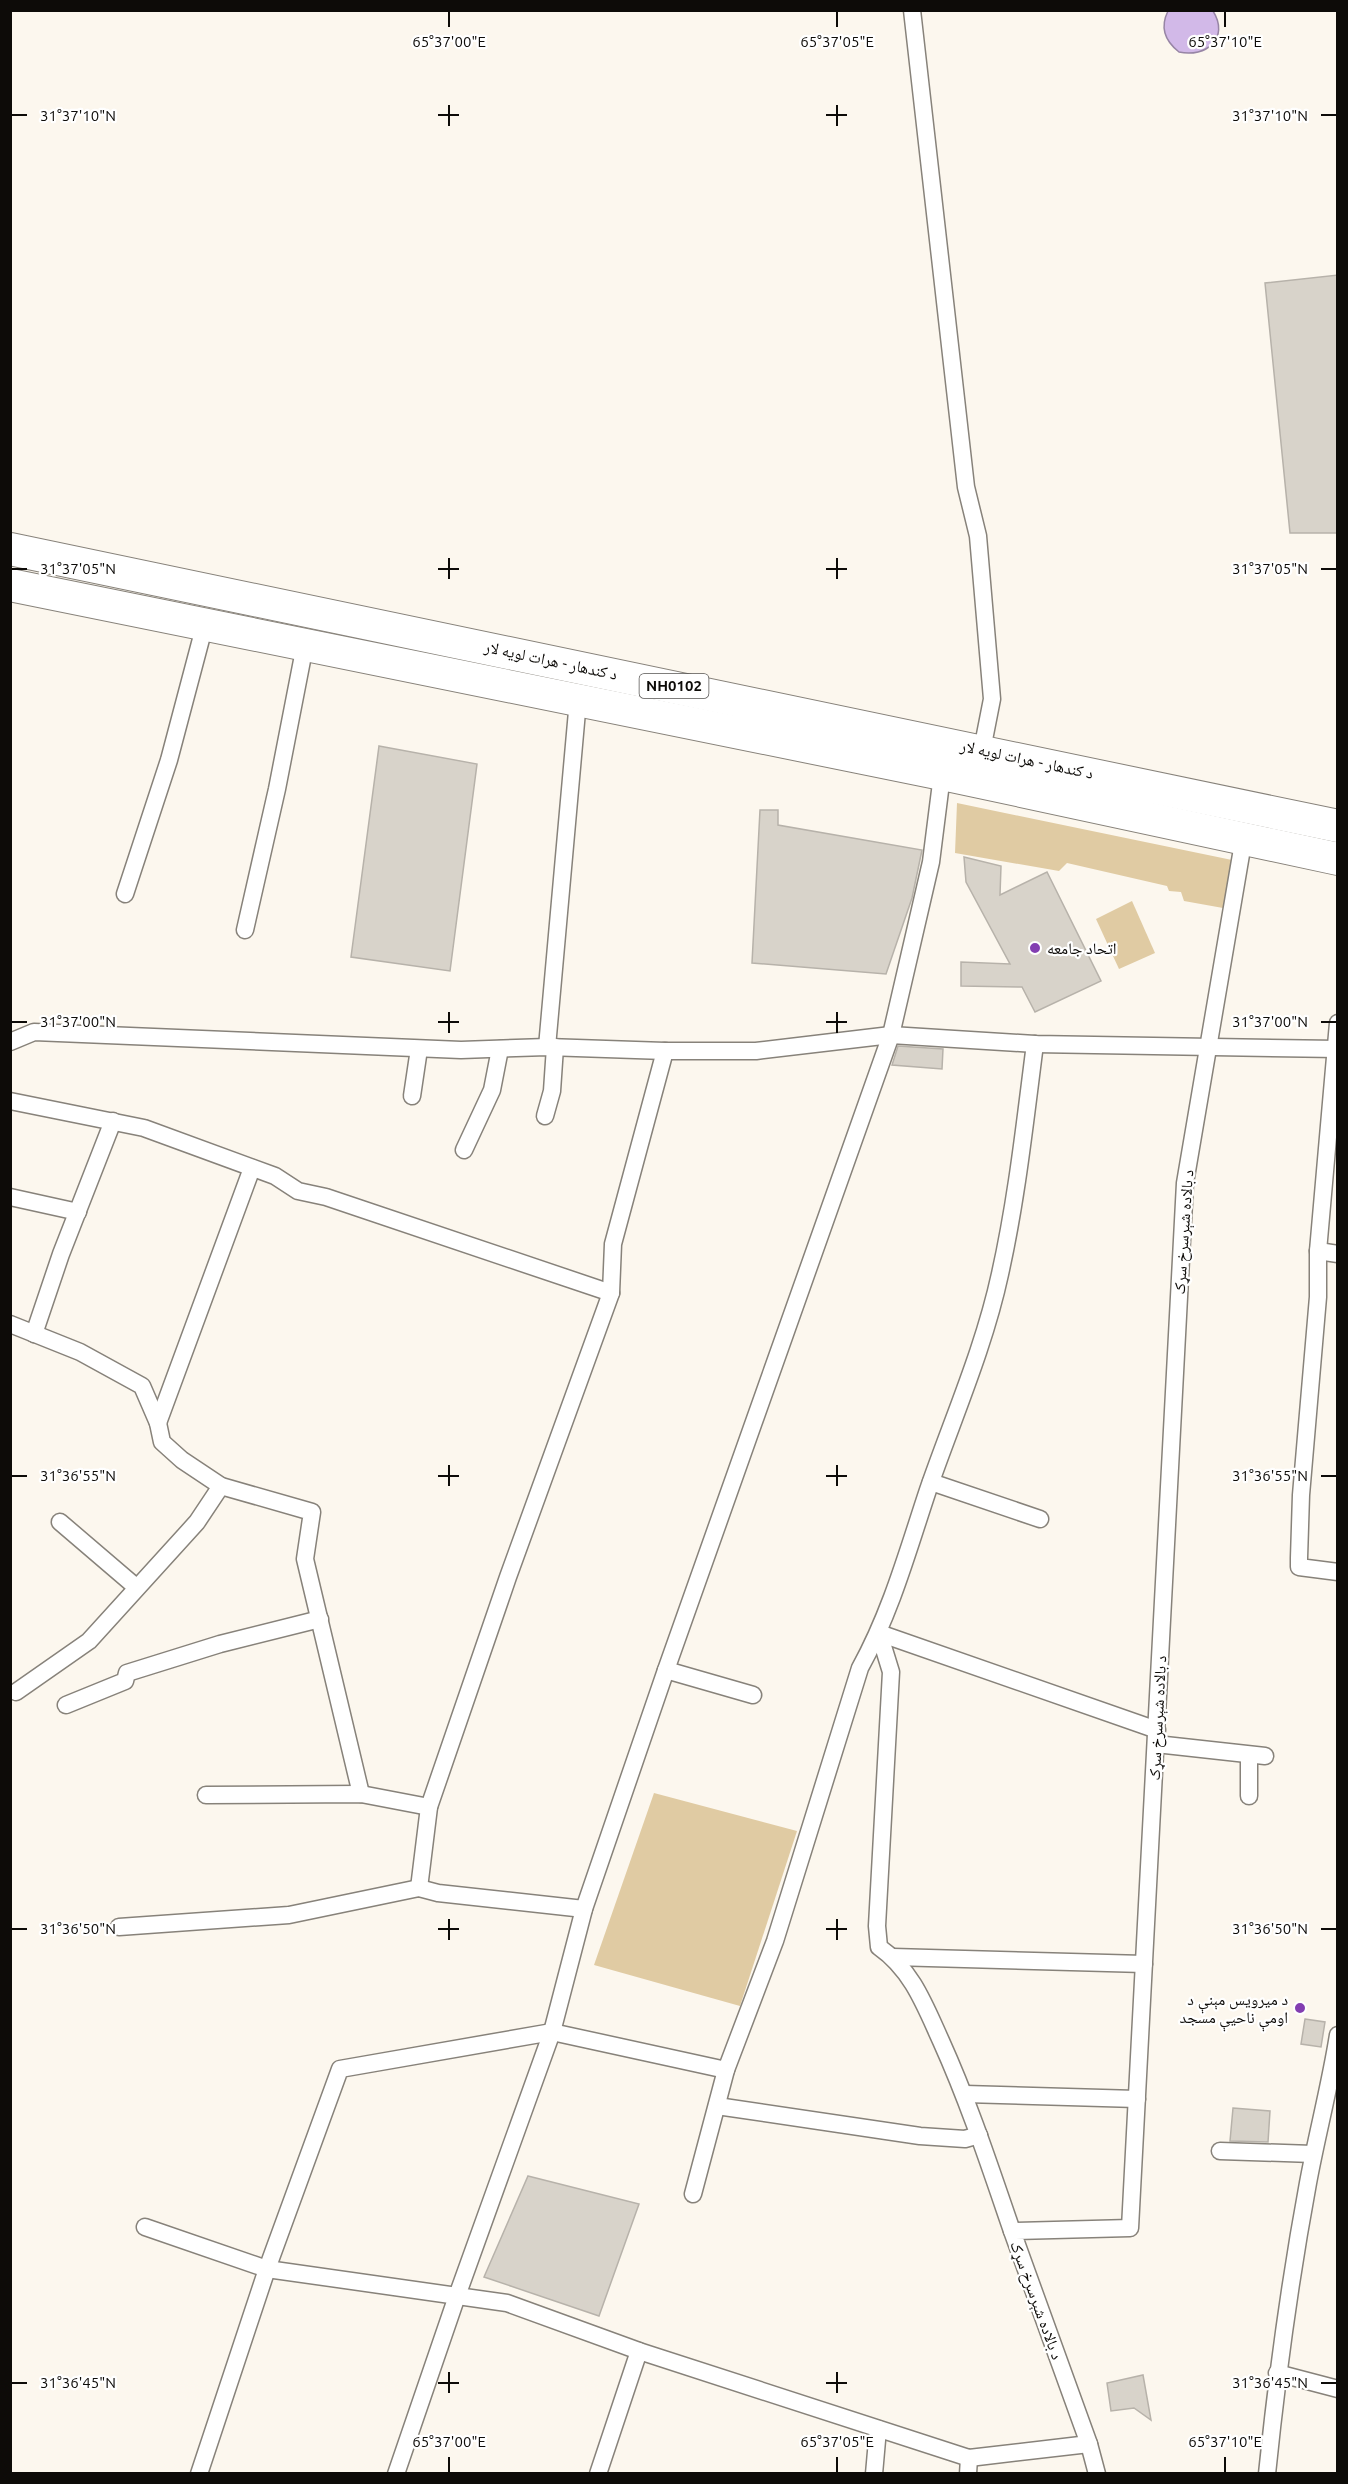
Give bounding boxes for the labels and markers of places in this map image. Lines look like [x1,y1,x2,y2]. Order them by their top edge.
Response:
place label: اتحاد جامعه [1047,939,1117,957]
marker: اتحاد جامعه [1028,941,1042,955]
place label: د ميرویس مېنې د اومې ناحيې مسجد [1180,1990,1288,2032]
marker: د ميرویس مېنې د اومې ناحيې مسجد [1293,2001,1307,2015]

